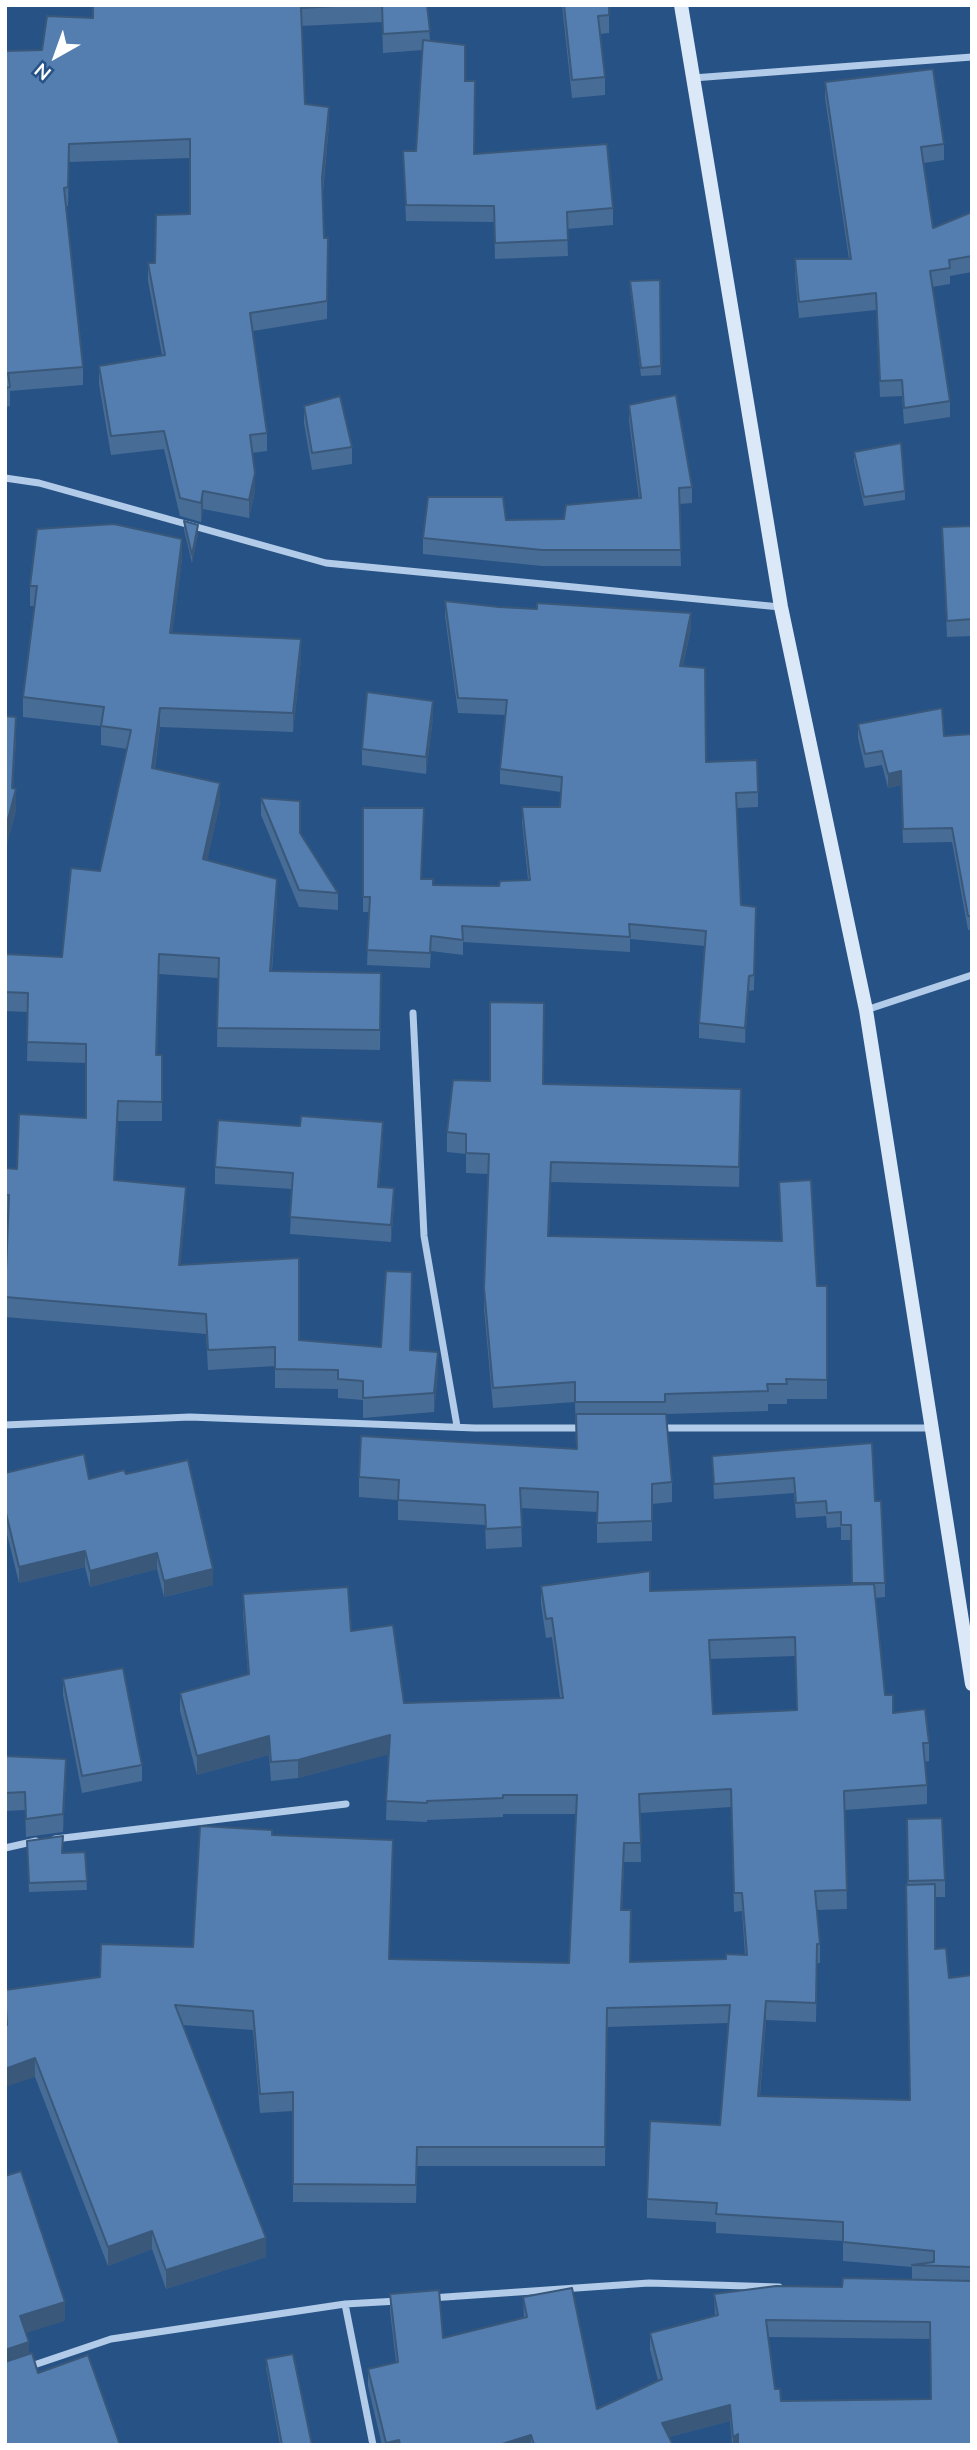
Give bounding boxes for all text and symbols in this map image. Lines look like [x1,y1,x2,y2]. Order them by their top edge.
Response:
north arrow [21,21,91,91]
text: N [29,58,56,86]

